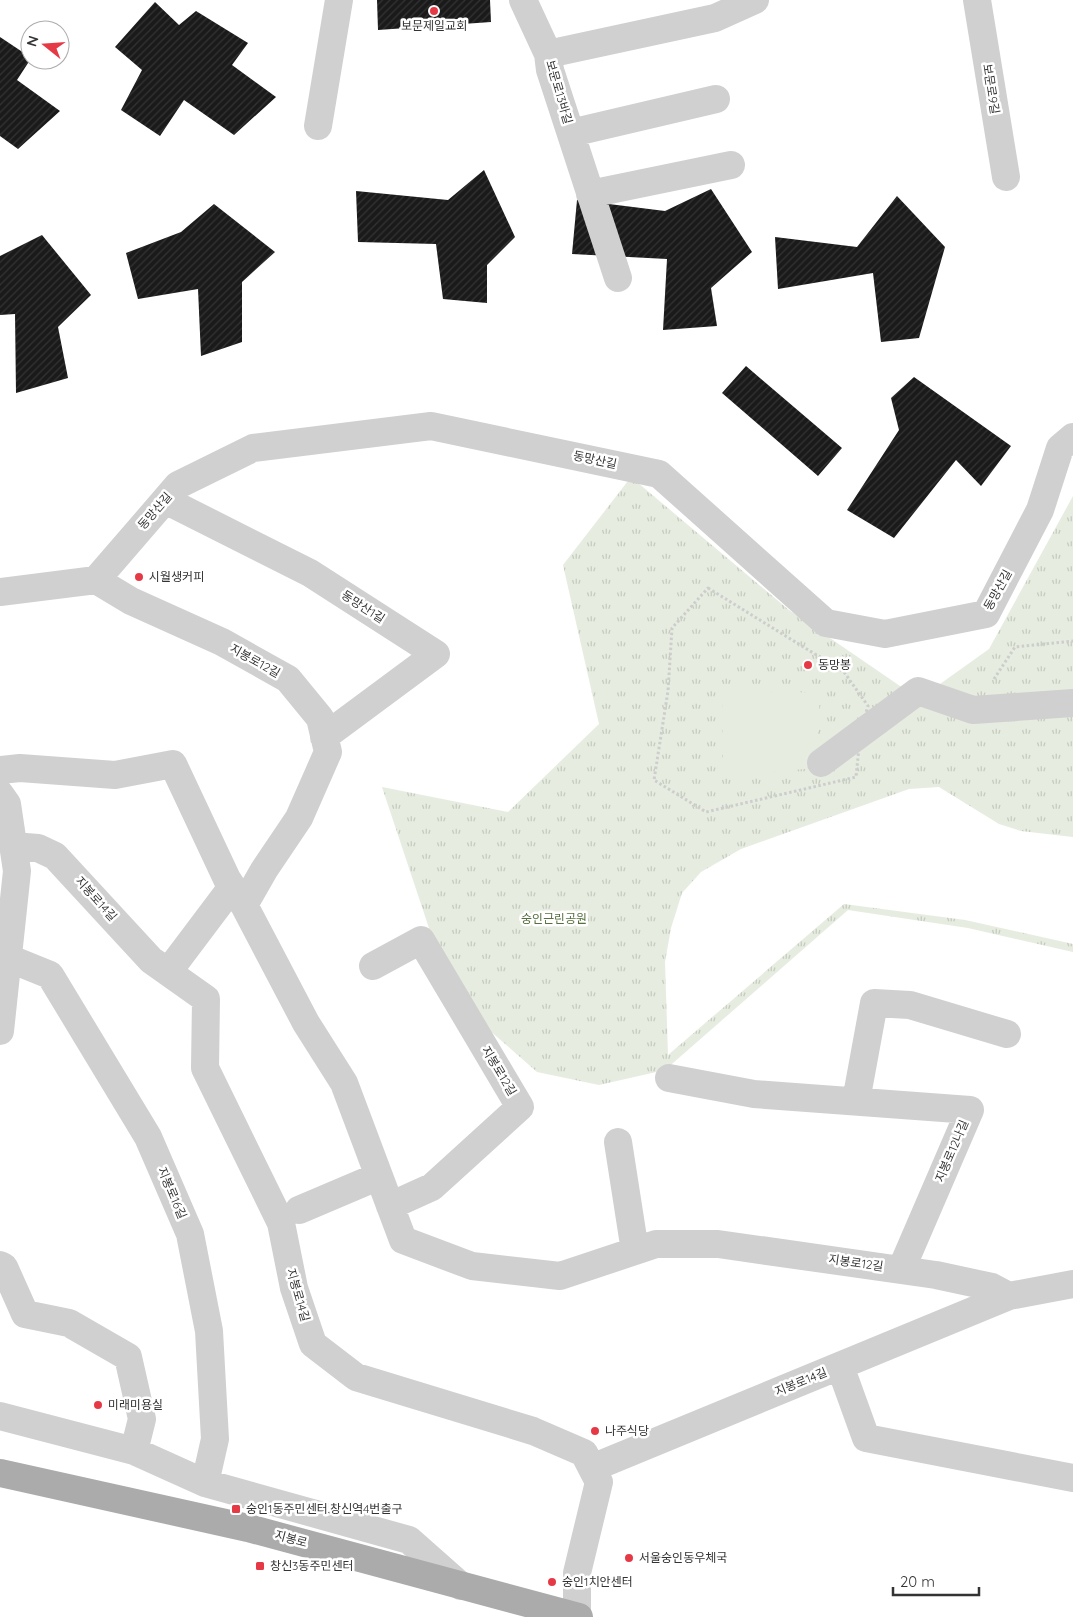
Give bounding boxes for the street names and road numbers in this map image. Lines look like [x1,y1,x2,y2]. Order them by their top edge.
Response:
street label: 보문로13바길 [543,58,576,126]
street label: 보문로9길 [980,63,1003,115]
street label: 동망산길 [572,448,618,471]
street label: 동망산길 [134,489,175,532]
street label: 동망산길 [980,567,1015,613]
street label: 동망산1길 [339,587,388,626]
street label: 지봉로12길 [227,641,283,681]
street label: 지봉로14길 [72,873,120,924]
street label: 지봉로12길 [479,1043,520,1098]
street label: 지봉로12나길 [932,1117,971,1184]
street label: 지봉로16길 [155,1165,190,1221]
street label: 지봉로12길 [828,1251,884,1274]
street label: 지봉로14길 [284,1266,313,1323]
street label: 지봉로14길 [773,1364,829,1399]
street label: 지봉로 [273,1527,309,1550]

